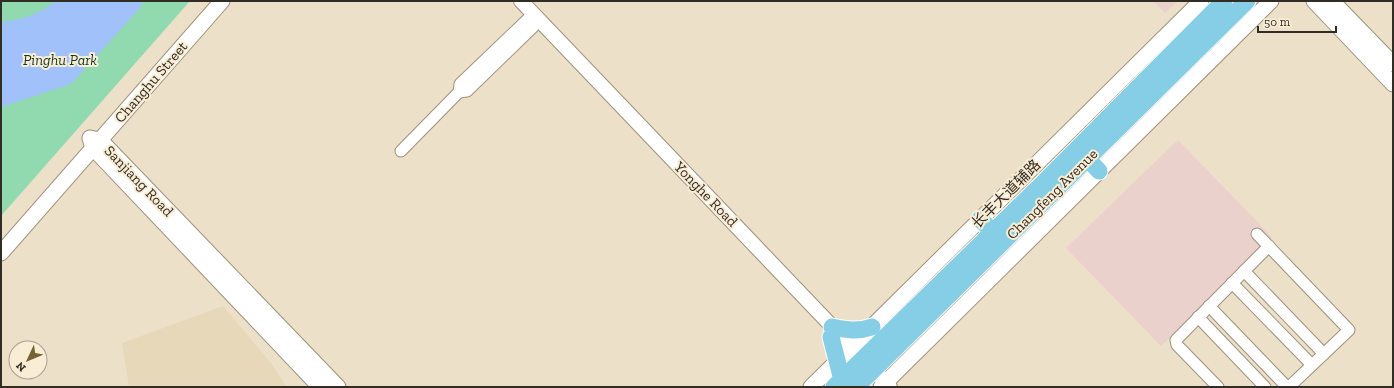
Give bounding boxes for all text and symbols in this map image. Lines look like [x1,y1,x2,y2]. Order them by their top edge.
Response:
scale bar [1258,8,1336,34]
text: 50 m [1264,15,1291,29]
street label: Changhu Street [111,37,191,126]
park label: Pinghu Park [23,51,97,69]
street label: Sanjiang Road [101,142,178,221]
street label: Changfeng Avenue [1003,145,1101,243]
street label: 长丰大道辅路 [968,156,1044,232]
street label: Yonghe Road [670,157,742,231]
north arrow [8,340,48,380]
text: N [13,359,29,374]

